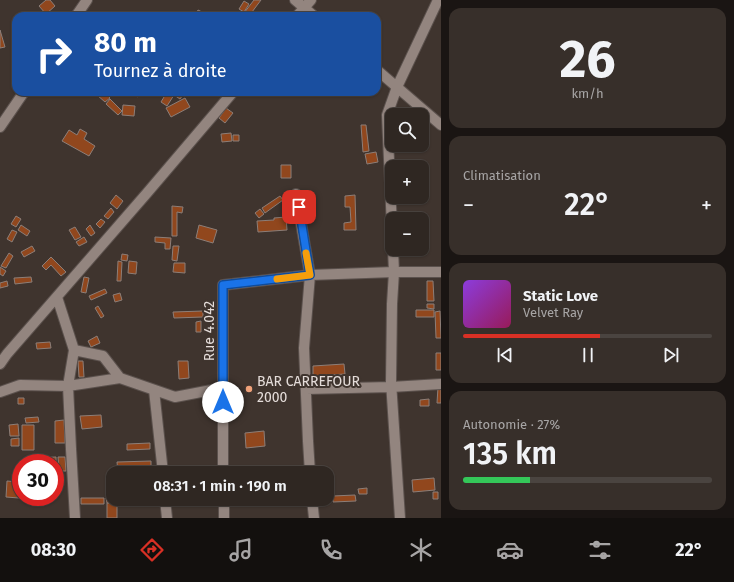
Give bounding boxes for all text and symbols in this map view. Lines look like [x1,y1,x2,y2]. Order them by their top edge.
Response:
text: 80 m [94,26,157,59]
icon: right [28,28,80,80]
text: 26 [559,28,616,91]
text: Tournez à droite [94,60,226,82]
text: km/h [571,86,604,101]
map controls [385,108,429,256]
button: search [385,108,429,152]
button: + [385,160,429,204]
text: Climatisation [463,168,541,183]
text: 22° [564,187,611,223]
pin [282,190,316,224]
text: − [463,192,474,219]
text: + [701,192,712,219]
icon: arrive [288,196,310,218]
button: − [385,212,429,256]
text: Static Love [523,287,598,305]
street label: Rue 4.042 [201,301,218,361]
text: Velvet Ray [523,305,583,320]
icon: previous [494,344,516,366]
icon: pause [577,344,599,366]
icon: next [660,344,682,366]
place label: BAR CARREFOUR 2000 [257,373,361,406]
position arrow [202,381,244,423]
marker: BAR CARREFOUR 2000 [244,384,254,394]
text: Autonomie · 27% [463,417,560,432]
text: 135 km [463,436,557,472]
speed limit sign: 30 [12,454,64,506]
text: 08:31 · 1 min · 190 m [153,477,287,495]
icon: directions [138,536,166,564]
icon: music [227,536,255,564]
icon: phone [317,536,345,564]
icon: climate [407,536,435,564]
icon: car [496,536,524,564]
icon: filters [586,536,614,564]
text: 08:30 [31,539,76,561]
text: 22° [675,539,703,561]

